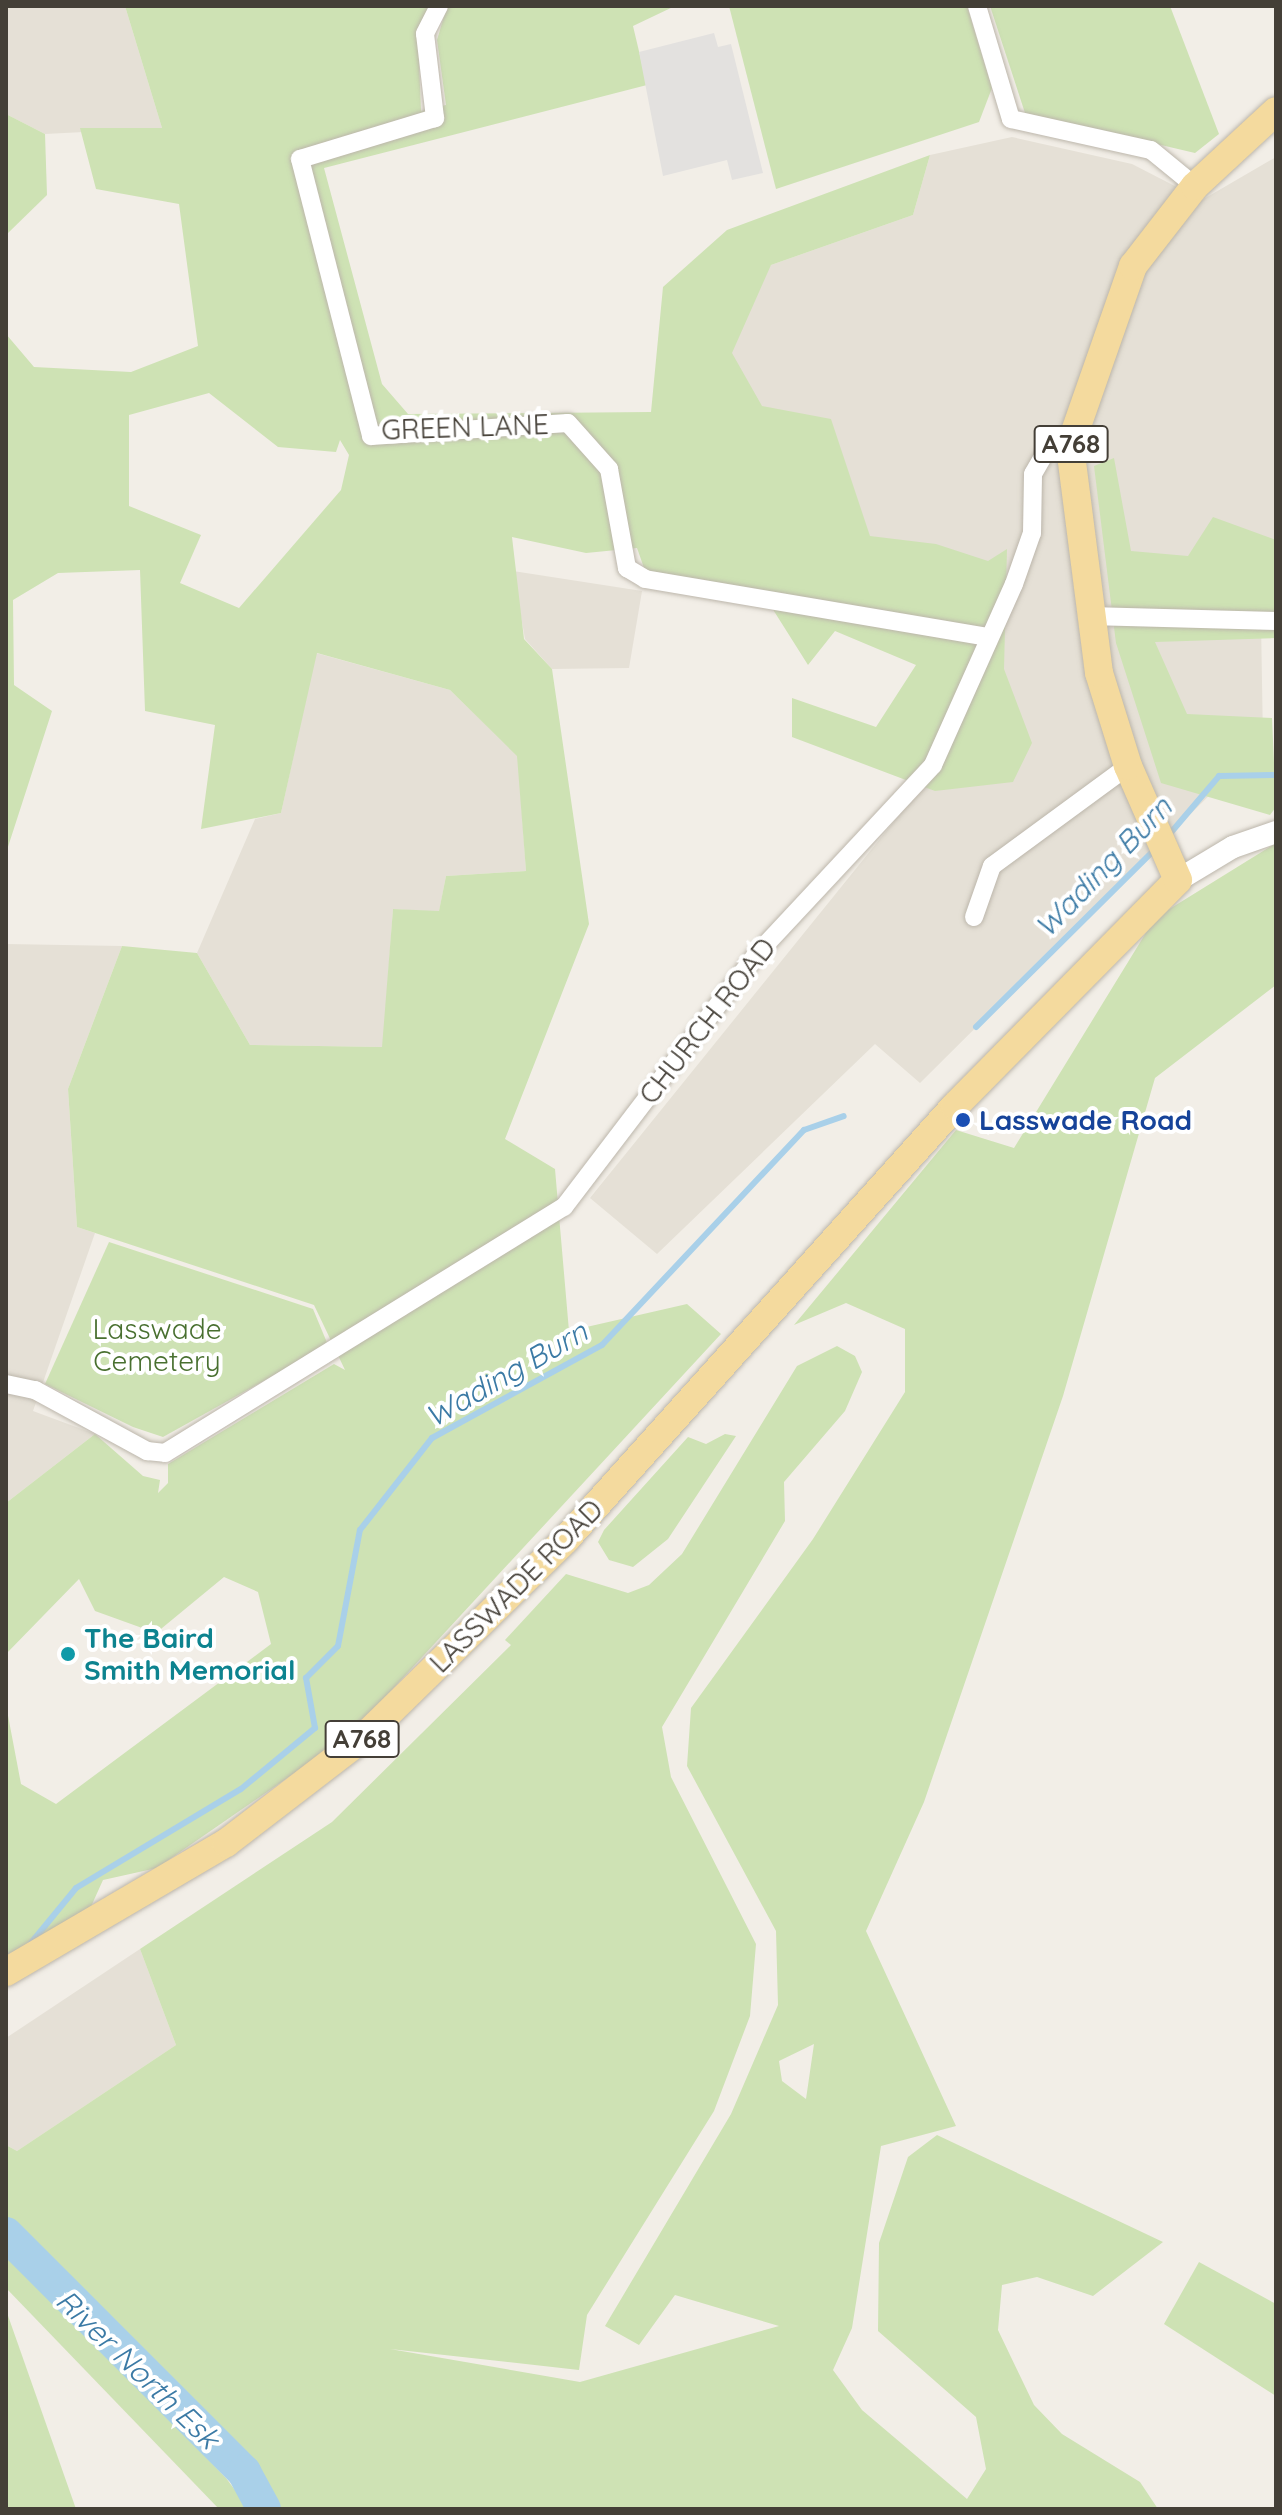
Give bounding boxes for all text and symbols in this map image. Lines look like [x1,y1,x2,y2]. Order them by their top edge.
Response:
street label: GREEN LANE [381,407,549,447]
road number: A768 [1033,422,1109,466]
water label: Wading Burn [1027,789,1179,945]
street label: CHURCH ROAD [632,931,782,1111]
place label: Lasswade Road [979,1103,1192,1137]
marker: Lasswade Road [954,1111,972,1129]
park label: Lasswade Cemetery [92,1312,222,1378]
water label: Wading Burn [419,1313,593,1435]
street label: LASSWADE ROAD [423,1493,609,1679]
place label: The Baird Smith Memorial [84,1621,295,1687]
marker: The Baird Smith Memorial [59,1645,77,1663]
road number: A768 [324,1717,400,1761]
water label: River North Esk [49,2282,227,2456]

